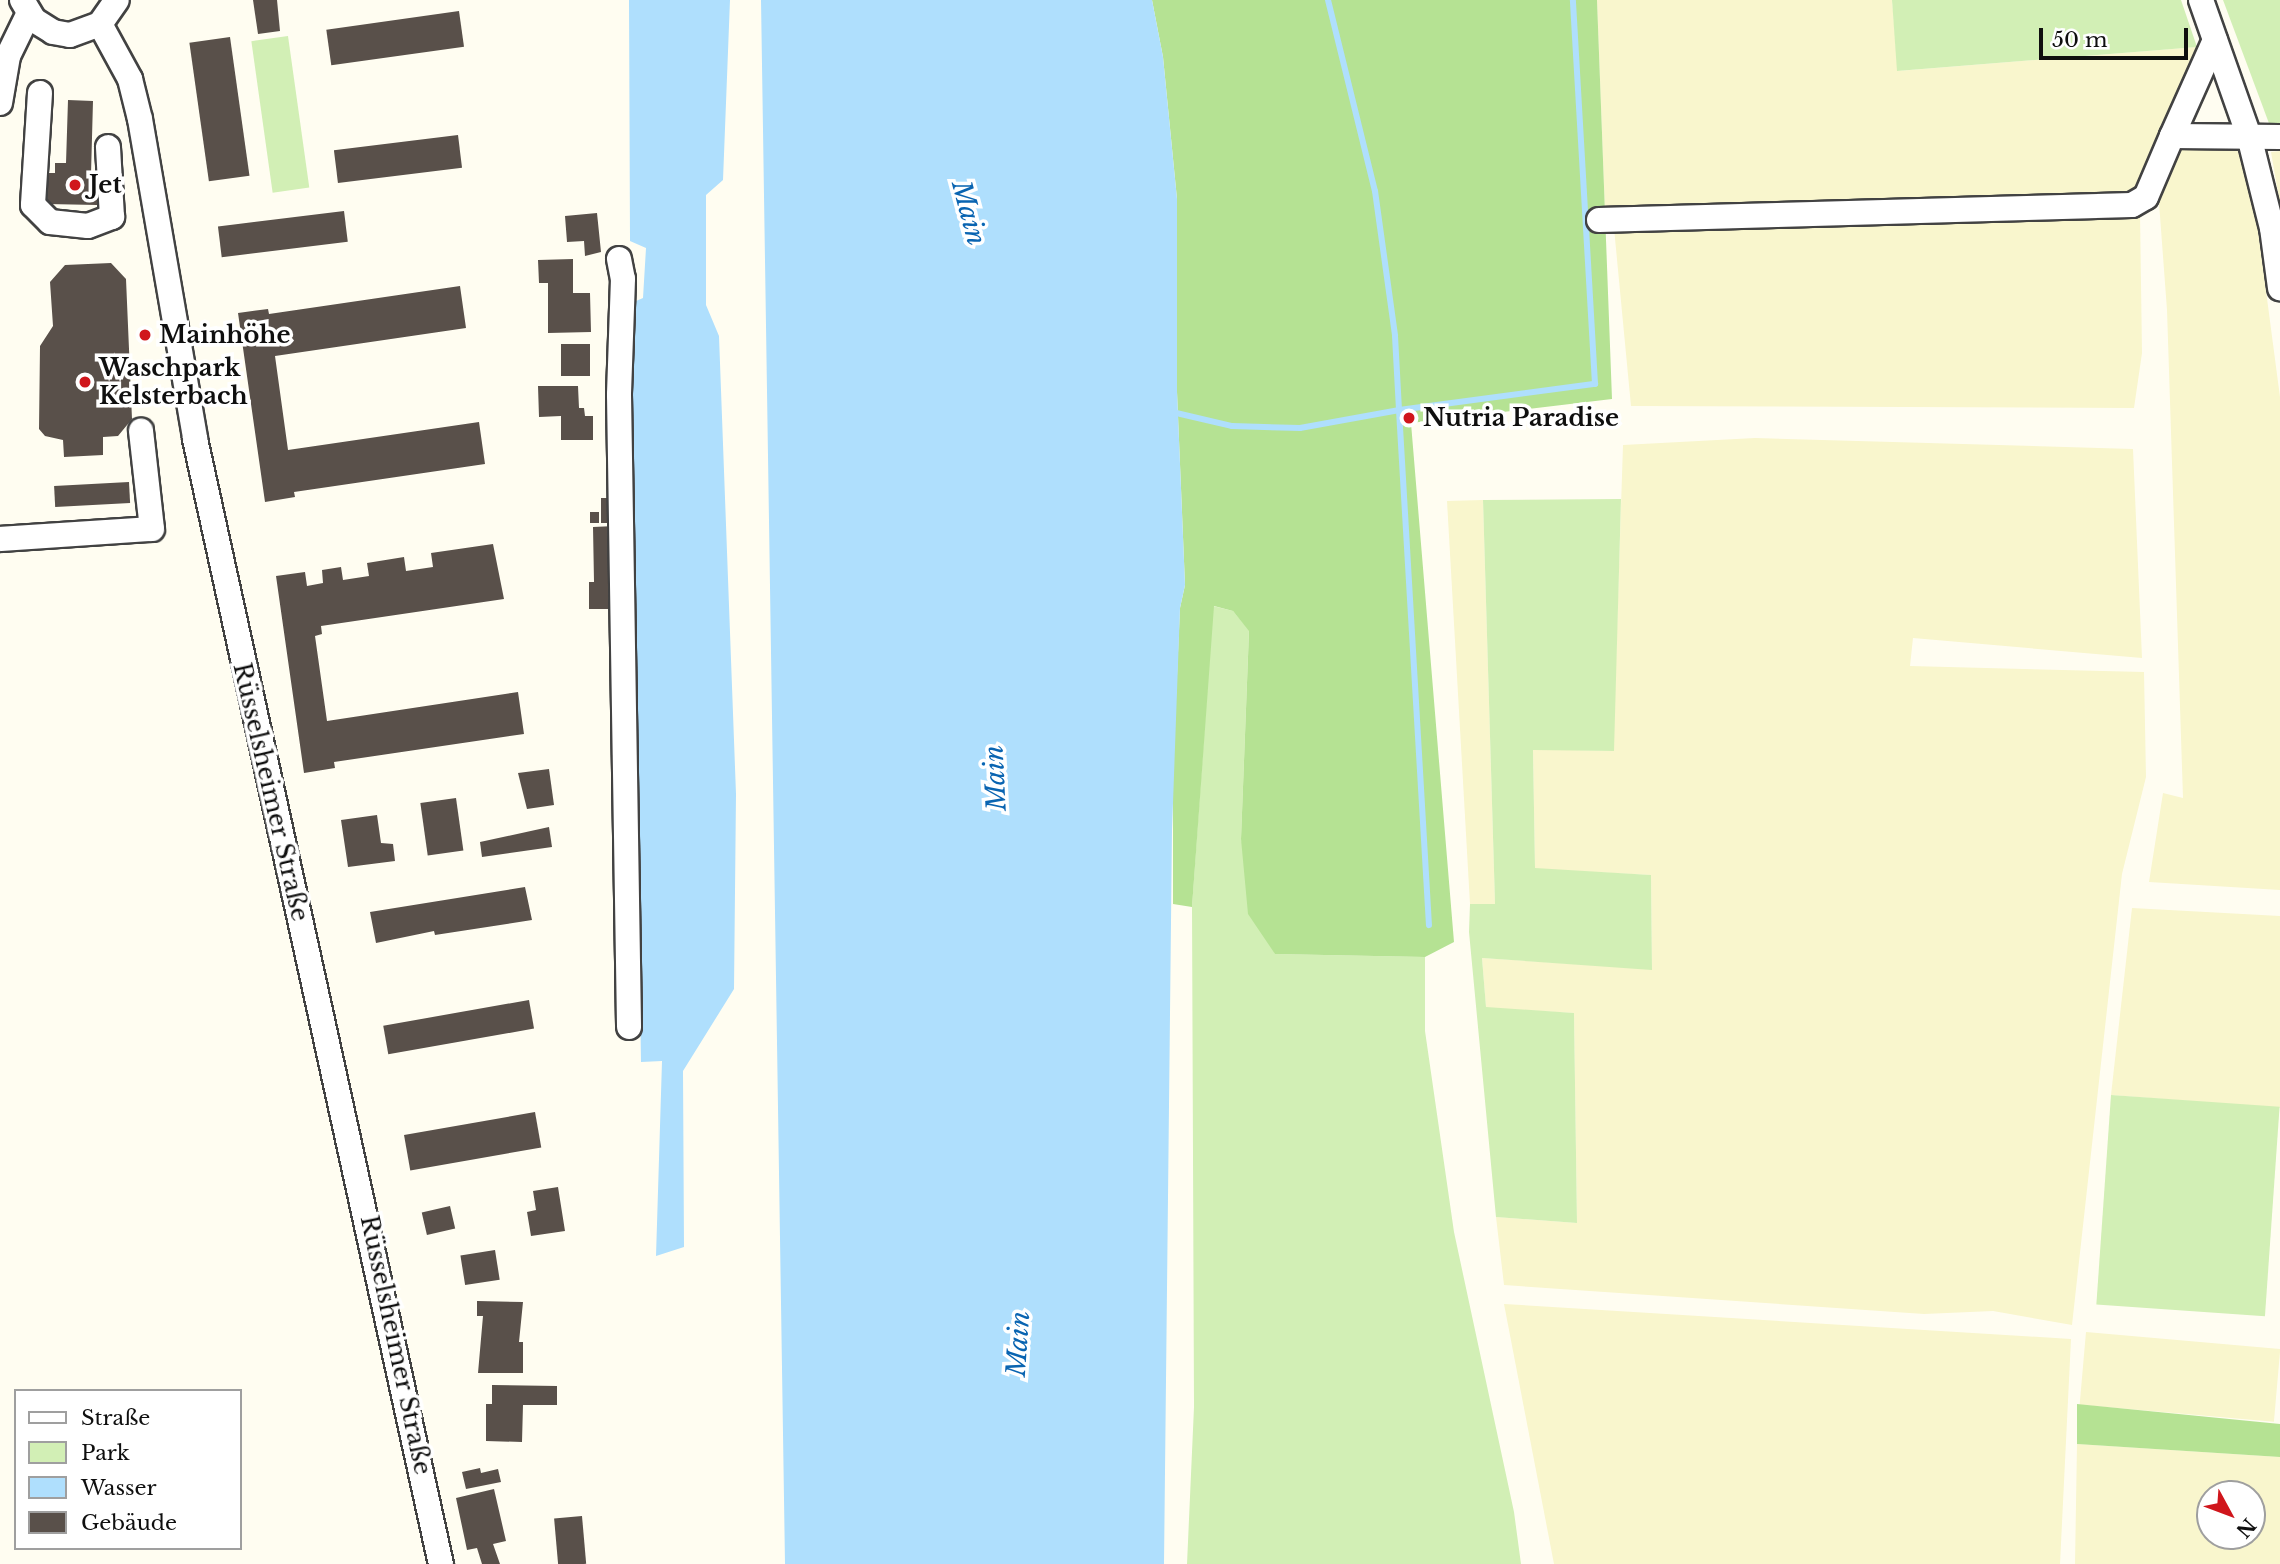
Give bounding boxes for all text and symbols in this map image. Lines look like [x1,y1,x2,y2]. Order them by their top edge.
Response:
scale bar [2042,14,2191,58]
text: 50 m [2052,27,2107,53]
place label: Jet [89,171,122,199]
marker: Jet [67,177,83,193]
water label: Main [944,177,992,249]
place label: Mainhöhe [159,321,291,349]
marker: Mainhöhe [137,327,153,343]
place label: Waschpark Kelsterbach [99,354,248,410]
marker: Waschpark Kelsterbach [77,374,93,390]
place label: Nutria Paradise [1423,404,1619,432]
marker: Nutria Paradise [1401,410,1417,426]
street label: Rüsselsheimer Straße [227,660,315,924]
water label: Main [979,744,1013,812]
street label: Rüsselsheimer Straße [354,1212,438,1478]
water label: Main [1001,1310,1037,1378]
legend [14,1389,242,1550]
text: Straße [81,1405,150,1431]
text: Park [81,1440,130,1466]
text: Wasser [81,1475,157,1501]
north arrow [2196,1480,2266,1550]
text: Gebäude [81,1510,177,1536]
text: N [2231,1514,2260,1542]

